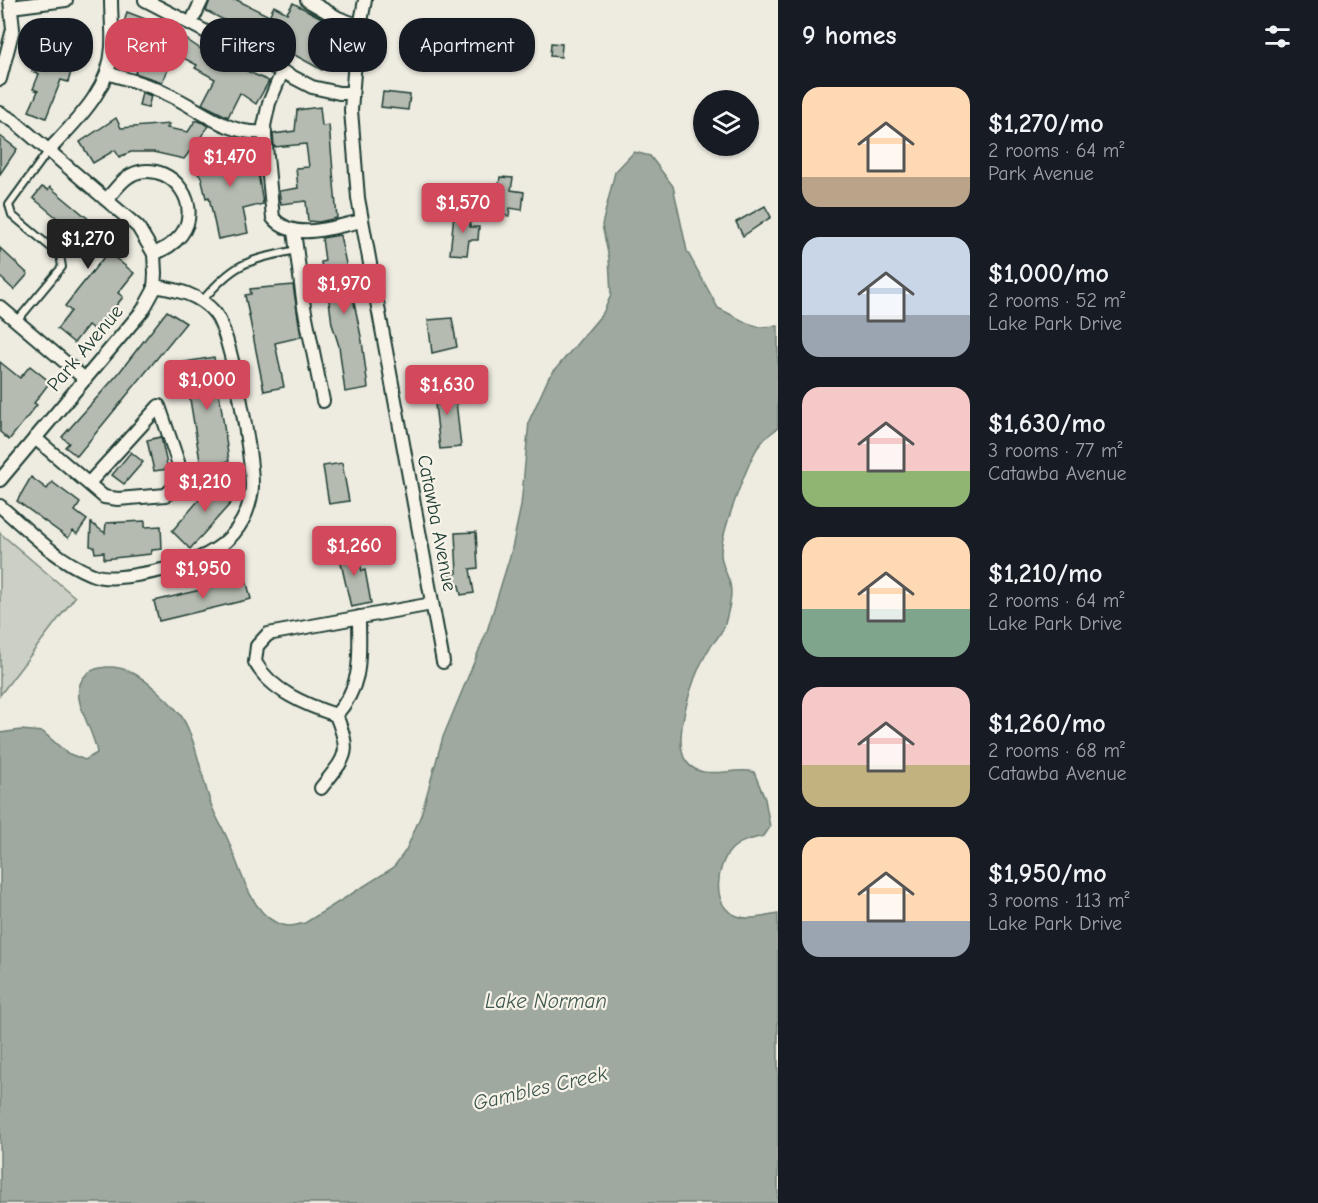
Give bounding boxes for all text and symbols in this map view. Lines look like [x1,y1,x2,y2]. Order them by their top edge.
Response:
chip: Buy [18,18,93,72]
chip: Rent [105,18,188,72]
chip: Filters [200,18,296,72]
chip: New [308,18,387,72]
chip: Apartment [399,18,535,72]
icon: filters [1261,20,1294,53]
text: 9 homes [802,21,897,51]
map controls [693,90,759,156]
button: layers [693,90,759,156]
text: $1,270/mo [988,109,1104,139]
icon: home [850,111,922,183]
pin: $1,470 [181,137,279,188]
text: 2 rooms · 64 m² [988,139,1124,162]
text: $1,470 [203,145,257,168]
text: Park Avenue [988,162,1094,185]
pin: $1,570 [414,183,512,234]
text: $1,570 [436,191,490,214]
pin: $1,270 [39,219,137,270]
text: $1,270 [61,227,115,250]
text: $1,000/mo [988,259,1109,289]
icon: home [850,261,922,333]
pin: $1,970 [295,264,393,315]
text: $1,970 [317,272,371,295]
text: 2 rooms · 52 m² [988,289,1125,312]
street label: Park Avenue [42,300,128,396]
text: Lake Park Drive [988,312,1122,335]
pin: $1,000 [158,360,256,411]
pin: $1,630 [398,365,496,416]
text: $1,000 [178,368,236,391]
text: $1,630 [419,373,475,396]
text: $1,630/mo [988,409,1106,439]
icon: home [850,411,922,483]
text: 3 rooms · 77 m² [988,439,1122,462]
street label: Catawba Avenue [412,453,462,593]
pin: $1,210 [156,462,254,513]
text: Catawba Avenue [988,462,1127,485]
text: $1,210 [179,470,231,493]
pin: $1,260 [305,526,403,577]
text: $1,260 [326,534,382,557]
pin: $1,950 [154,549,252,600]
text: $1,950 [175,557,231,580]
text: $1,210/mo [988,559,1102,589]
icon: home [850,561,922,633]
text: 2 rooms · 64 m² [988,589,1124,612]
text: Lake Park Drive [988,612,1122,635]
text: $1,260/mo [988,709,1106,739]
icon: home [850,711,922,783]
text: 2 rooms · 68 m² [988,739,1125,762]
text: Catawba Avenue [988,762,1127,785]
text: $1,950/mo [988,859,1107,889]
icon: home [850,861,922,933]
text: 3 rooms · 113 m² [988,889,1129,912]
text: Lake Park Drive [988,912,1122,935]
water label: Lake Norman [485,989,607,1013]
water label: Gambles Creek [470,1061,610,1115]

